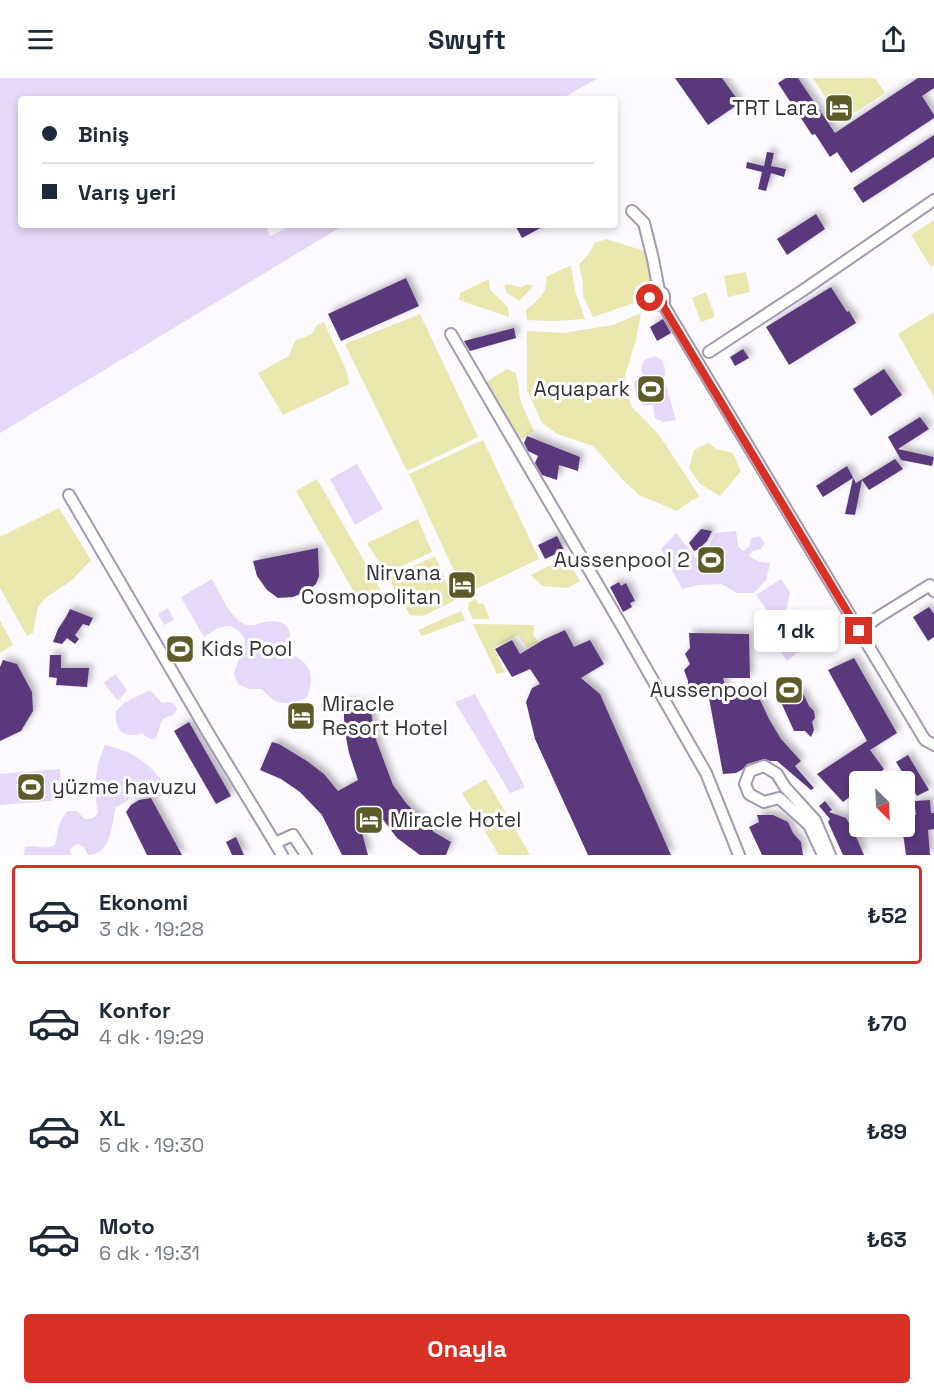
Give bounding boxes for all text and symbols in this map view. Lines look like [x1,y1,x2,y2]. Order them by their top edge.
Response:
text: Swyft [428,22,506,57]
icon: menu [24,23,57,56]
icon: share [877,23,910,56]
hotel icon: TRT Lara [823,92,855,124]
place label: TRT Lara [732,94,818,121]
text: Biniş [78,120,129,148]
text: Varış yeri [78,178,176,206]
route start [636,284,663,311]
sports icon: Aquapark [635,373,667,405]
place label: Aquapark [534,375,630,402]
sports icon: Aussenpool 2 [695,544,727,576]
place label: Aussenpool 2 [554,546,690,573]
place label: Nirvana Cosmopolitan [301,559,441,610]
hotel icon: Nirvana Cosmopolitan [446,569,478,601]
callout: 1 dk [754,610,838,652]
route end [845,617,872,644]
text: 1 dk [777,618,815,644]
sports icon: Kids Pool [164,633,196,665]
place label: Kids Pool [201,635,292,662]
sports icon: Aussenpool [773,674,805,706]
place label: Aussenpool [650,676,768,703]
place label: Miracle Resort Hotel [322,690,448,741]
hotel icon: Miracle Resort Hotel [285,700,317,732]
sports icon: yüzme havuzu [15,771,47,803]
north arrow [849,771,915,837]
map controls [849,771,915,837]
place label: yüzme havuzu [52,773,197,800]
hotel icon: Miracle Hotel [353,804,385,836]
place label: Miracle Hotel [390,806,521,833]
icon: car [27,888,81,942]
text: Ekonomi [99,888,188,916]
text: ₺52 [867,901,907,929]
text: 3 dk · 19:28 [99,916,204,942]
icon: car [27,996,81,1050]
text: Konfor [99,996,171,1024]
text: ₺70 [867,1009,907,1037]
text: 4 dk · 19:29 [99,1024,204,1050]
icon: car [27,1104,81,1158]
text: XL [99,1104,125,1132]
text: ₺89 [867,1117,907,1145]
text: 5 dk · 19:30 [99,1132,204,1158]
icon: car [27,1212,81,1266]
text: Moto [99,1212,155,1240]
text: ₺63 [866,1225,907,1253]
text: 6 dk · 19:31 [99,1240,200,1266]
button: Onayla [24,1314,910,1383]

